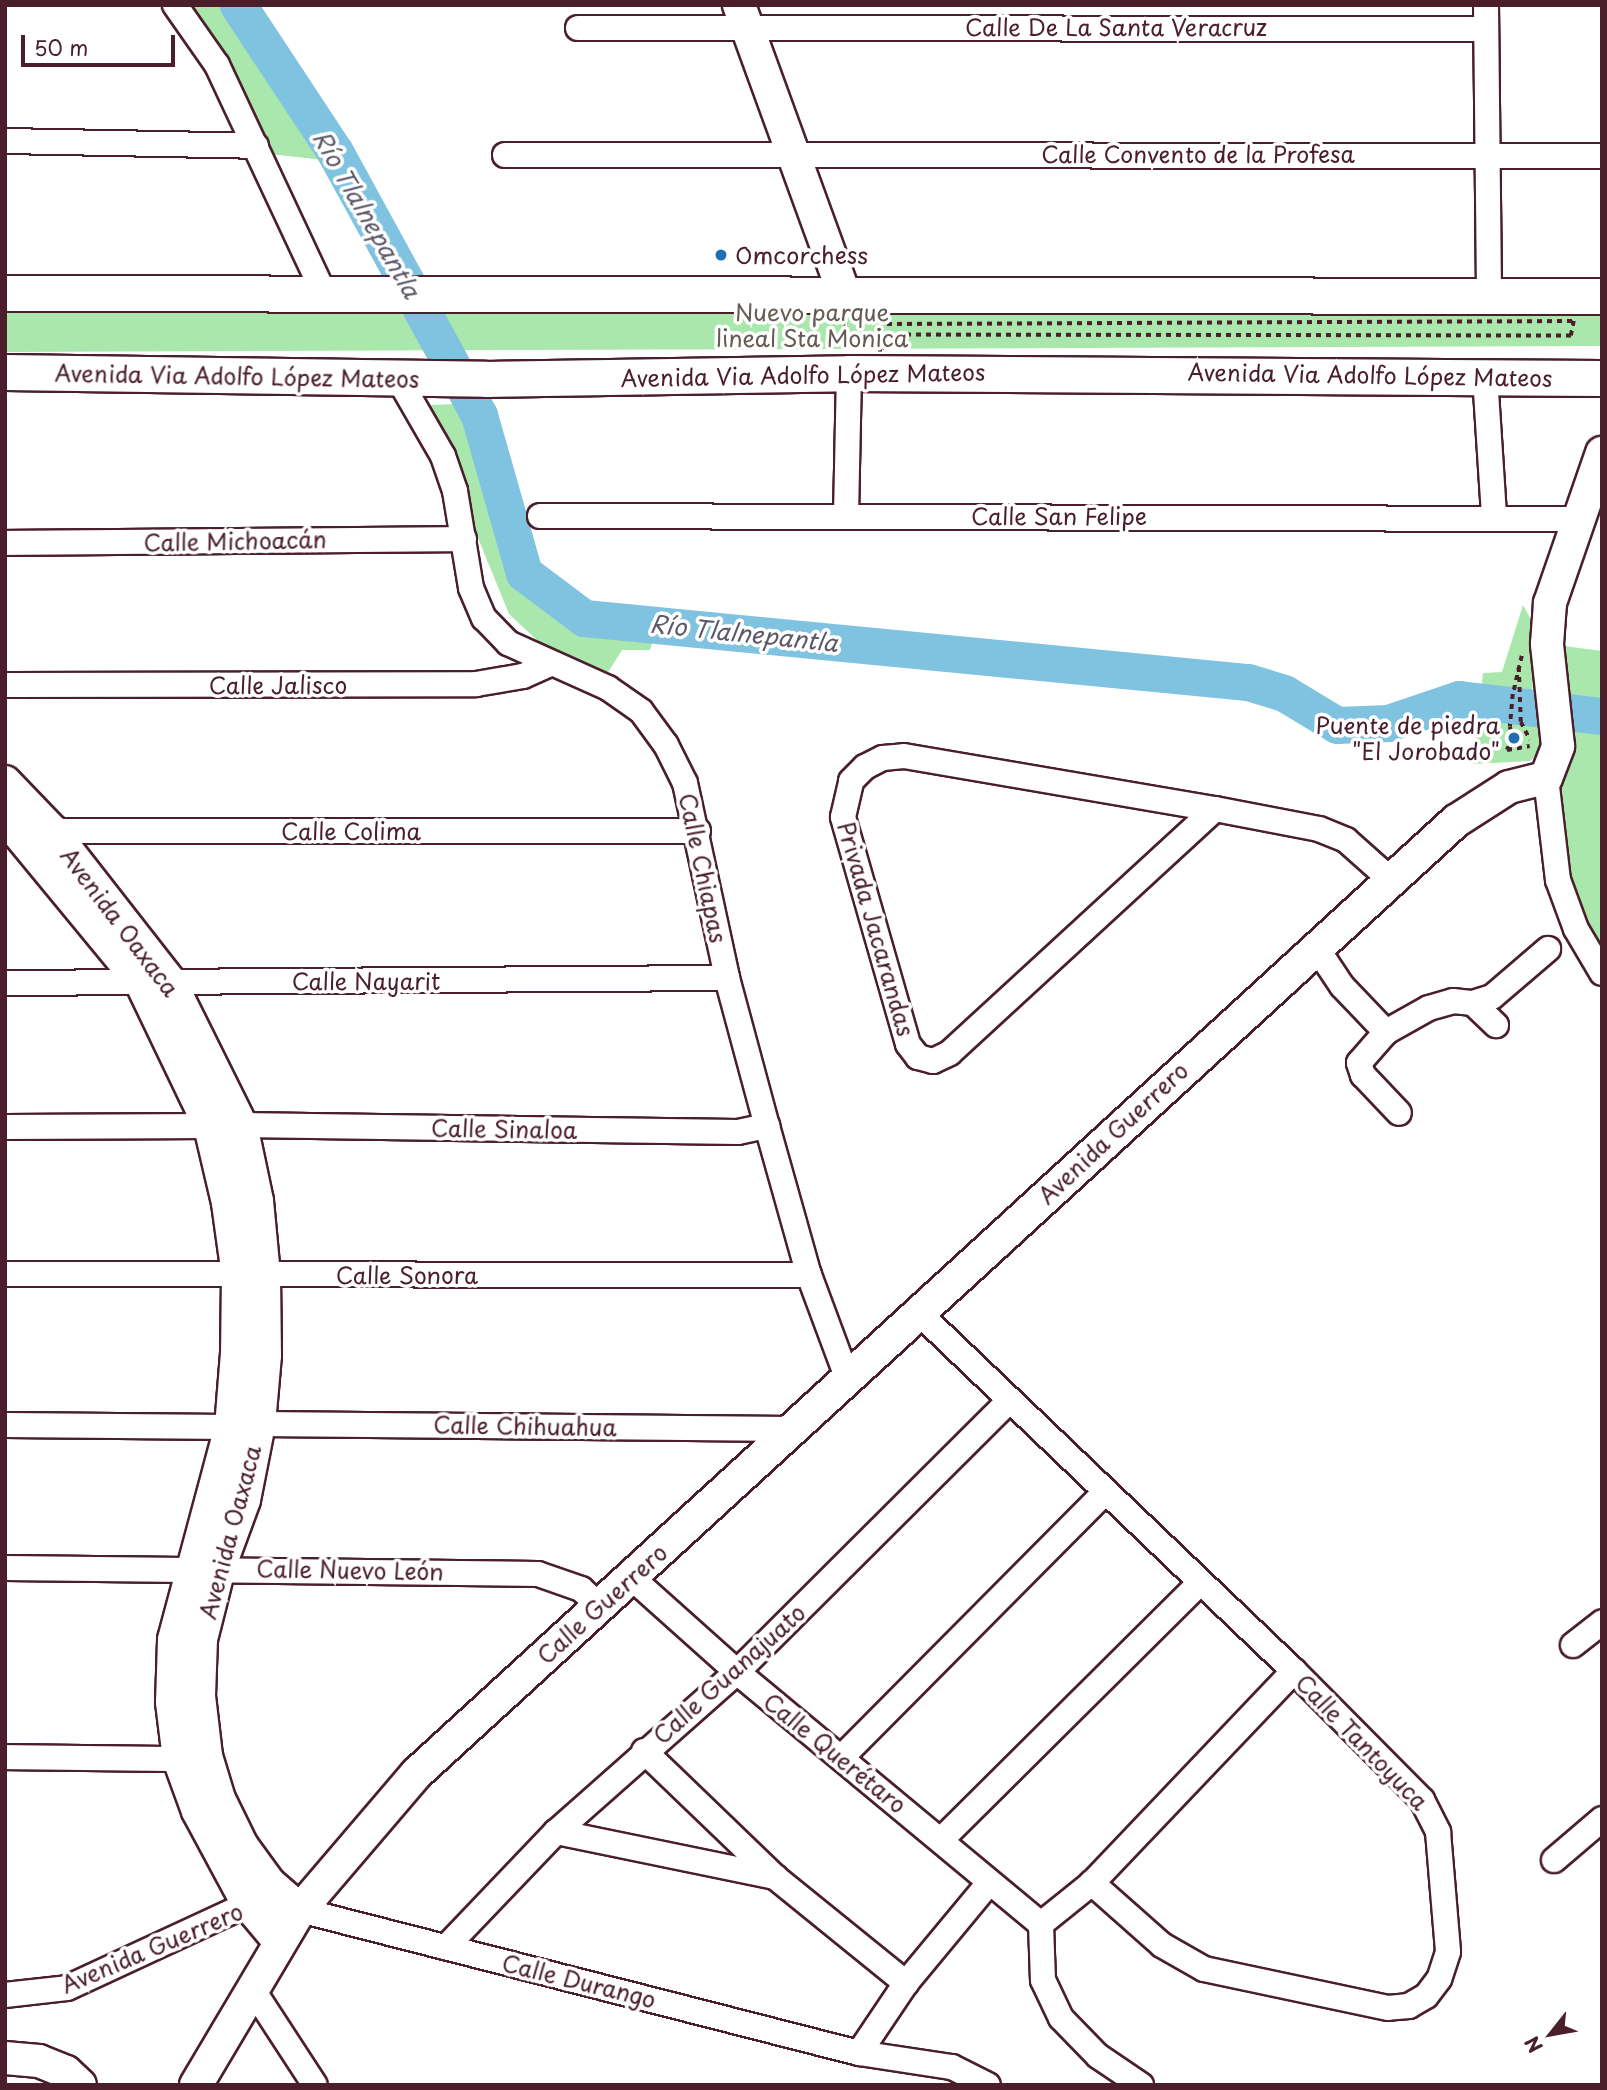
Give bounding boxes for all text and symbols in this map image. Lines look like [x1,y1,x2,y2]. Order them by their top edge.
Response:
street label: Calle De La Santa Veracruz [963,13,1269,41]
scale bar [24,21,178,65]
text: 50 m [34,31,88,63]
water label: Río Tlalnepantla [307,124,427,304]
street label: Calle Convento de la Profesa [1040,140,1356,168]
place label: Omcorchess [735,241,868,269]
marker: Omcorchess [713,247,729,263]
park label: Nuevo parque lineal Sta Monica [715,298,909,352]
street label: Avenida Via Adolfo López Mateos [620,358,986,392]
street label: Avenida Via Adolfo López Mateos [1187,358,1553,392]
street label: Avenida Via Adolfo López Mateos [54,359,420,393]
street label: Calle San Felipe [971,502,1147,530]
street label: Calle Michoacán [143,526,327,556]
water label: Río Tlalnepantla [647,609,841,657]
street label: Calle Jalisco [208,671,348,699]
place label: Puente de piedra "El Jorobado" [1315,711,1500,765]
marker: Puente de piedra "El Jorobado" [1506,730,1522,746]
street label: Calle Chiapas [674,790,732,946]
street label: Calle Colima [280,817,422,845]
street label: Privada Jacarandas [832,819,920,1039]
street label: Avenida Oaxaca [55,842,185,1002]
street label: Calle Nayarit [291,967,441,995]
street label: Avenida Guerrero [1032,1056,1194,1210]
street label: Calle Sinaloa [430,1114,578,1144]
street label: Calle Sonora [336,1261,478,1289]
street label: Calle Chihuahua [433,1411,617,1441]
street label: Avenida Oaxaca [193,1442,267,1622]
street label: Calle Guerrero [532,1539,672,1669]
street label: Calle Nuevo León [255,1555,445,1585]
street label: Calle Guanajuato [647,1599,811,1749]
street label: Calle Tantoyuca [1290,1668,1434,1816]
street label: Calle Querétaro [757,1686,913,1820]
street label: Avenida Guerrero [57,1897,247,1999]
street label: Calle Durango [498,1948,660,2014]
north arrow [1516,1999,1586,2069]
text: N [1517,2031,1549,2058]

